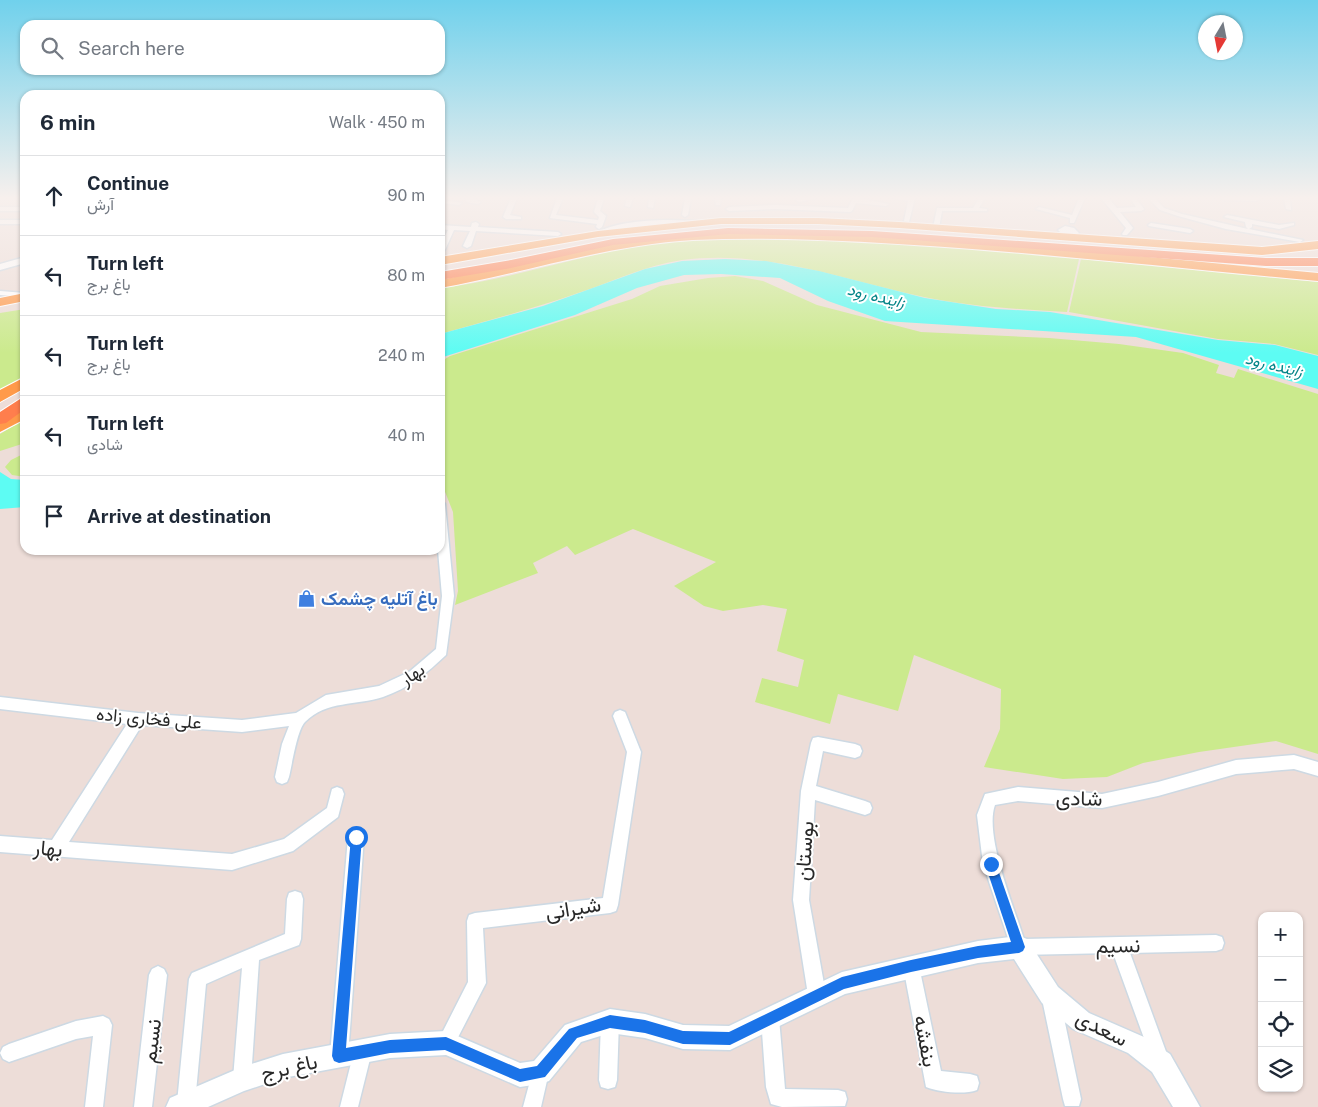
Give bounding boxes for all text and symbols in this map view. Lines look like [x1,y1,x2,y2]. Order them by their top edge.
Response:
north arrow [1198,15,1243,60]
search box [20,20,445,75]
icon: search [38,34,66,62]
text: Search here [78,37,185,59]
text: 6 min [40,110,96,135]
text: Walk · 450 m [329,113,425,132]
text: Continue [87,172,169,194]
icon: ahead [40,182,68,210]
text: 90 m [388,186,425,205]
text: آرش [87,195,114,214]
text: Turn left [87,252,164,274]
icon: left [40,262,68,290]
text: 80 m [387,266,425,285]
text: باغ برج [87,275,131,294]
water label: زاینده رود [845,280,908,314]
text: Turn left [87,332,164,354]
icon: left [40,342,68,370]
text: 240 m [378,346,425,365]
water label: زاینده رود [1243,349,1306,383]
text: باغ برج [87,355,131,374]
text: Turn left [87,412,164,434]
icon: left [40,422,68,450]
text: 40 m [387,426,425,445]
text: شادی [87,435,123,454]
icon: arrive [40,502,68,530]
text: Arrive at destination [87,505,271,527]
shop icon: باغ آتلیه چشمک [297,588,317,608]
place label: باغ آتلیه چشمک [321,588,438,611]
street label: بهار [395,658,429,691]
street label: علی فخاری زاده [95,703,203,734]
street label: شادی [1055,785,1103,811]
street label: بوستان [789,820,820,882]
route start [345,826,368,849]
street label: بهار [31,834,64,863]
route end [980,853,1003,876]
street label: شیرانی [543,891,603,926]
map controls [1258,912,1303,1092]
button: + [1258,912,1303,957]
street label: نسیم [1095,932,1141,960]
button: − [1258,957,1303,1002]
button: locate [1258,1002,1303,1047]
street label: سعدی [1072,1004,1132,1052]
street label: بنفشه [909,1013,943,1069]
street label: نسیم [136,1017,168,1065]
button: layers [1258,1047,1303,1092]
street label: باغ برج [258,1048,320,1088]

